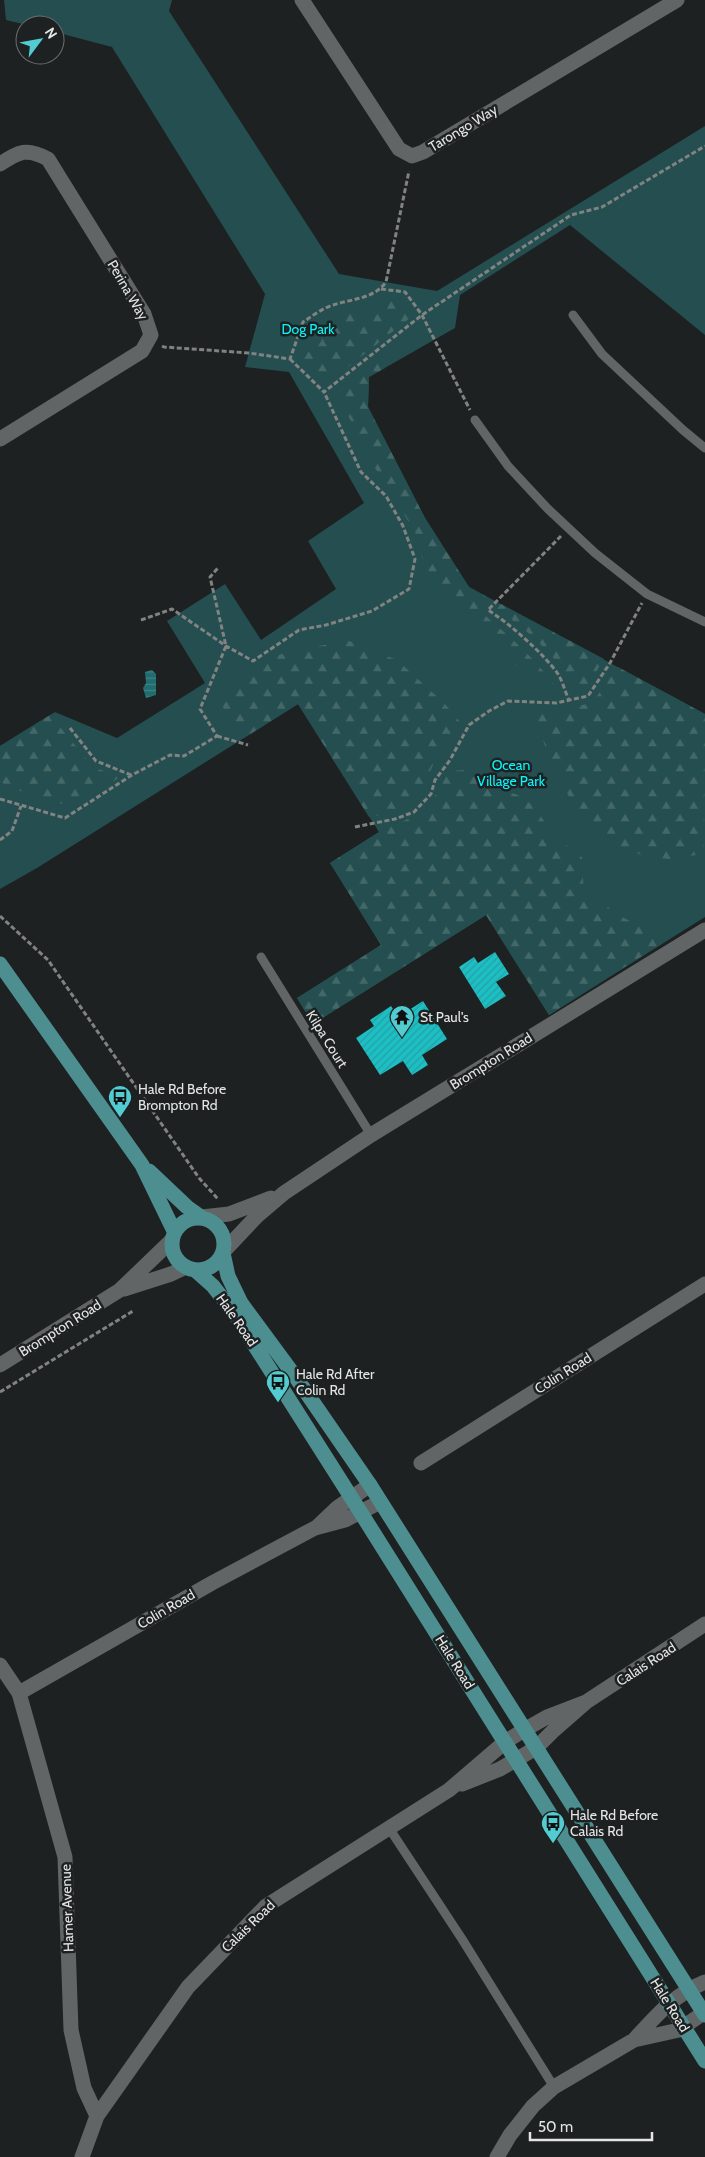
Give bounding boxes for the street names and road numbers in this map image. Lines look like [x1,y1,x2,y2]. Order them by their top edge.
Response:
street label: Tarongo Way [425,100,501,156]
street label: Perina Way [104,257,152,323]
street label: Kilpa Court [302,1007,352,1071]
street label: Brompton Road [446,1028,536,1094]
street label: Hale Road [212,1290,262,1350]
street label: Brompton Road [15,1295,105,1361]
street label: Colin Road [531,1348,595,1398]
street label: Colin Road [134,1585,198,1633]
street label: Hale Road [431,1632,479,1692]
street label: Calais Road [613,1638,679,1690]
street label: Hamer Avenue [56,1864,78,1952]
street label: Calais Road [217,1896,279,1956]
street label: Hale Road [646,1975,694,2035]

